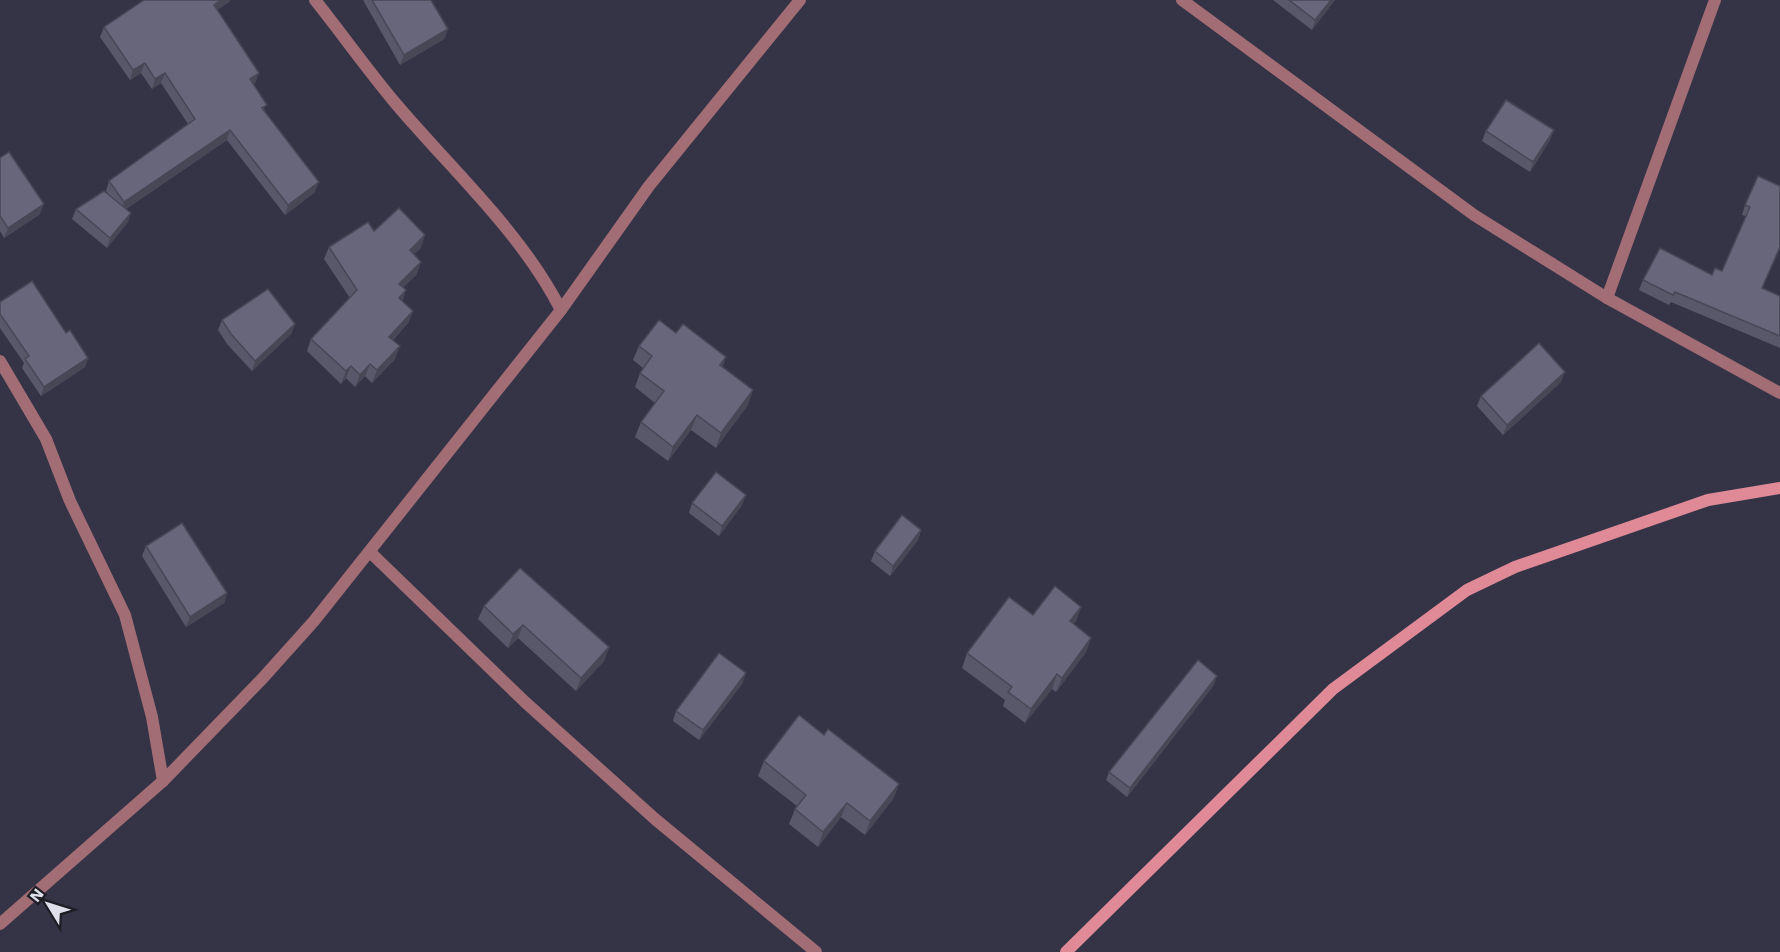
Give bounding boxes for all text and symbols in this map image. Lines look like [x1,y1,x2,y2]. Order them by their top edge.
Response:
north arrow [18,874,78,934]
text: N [25,885,48,906]

